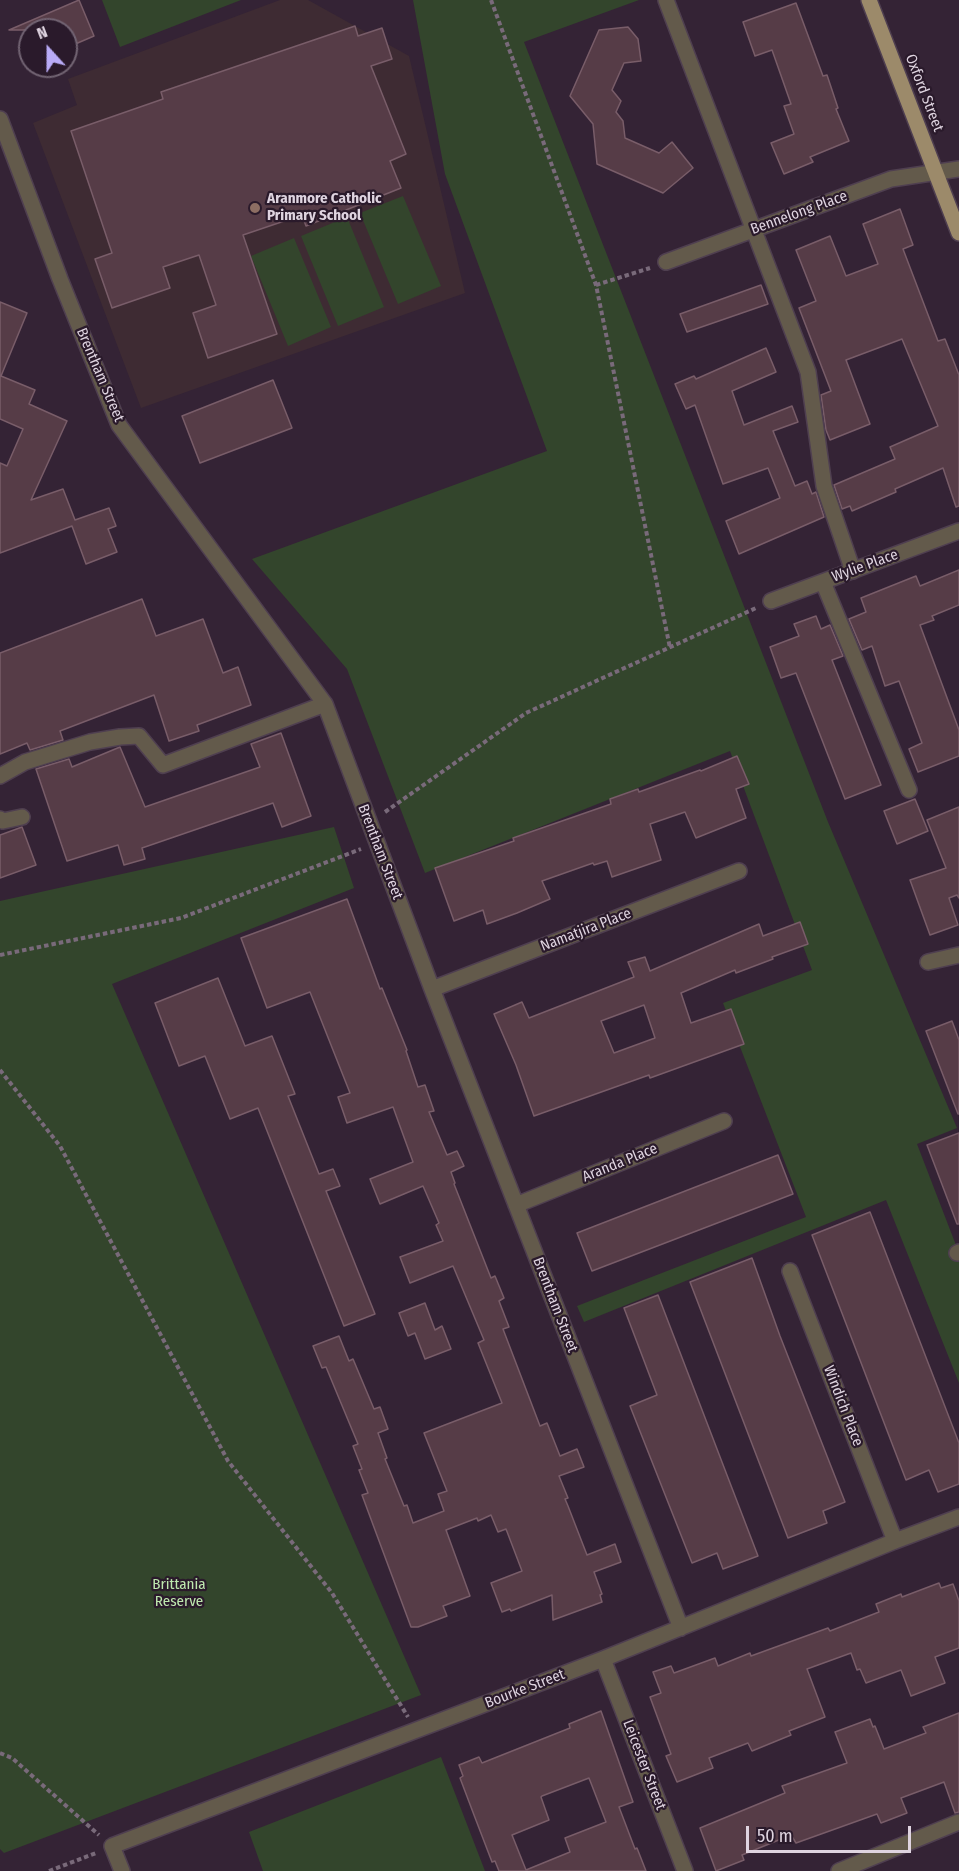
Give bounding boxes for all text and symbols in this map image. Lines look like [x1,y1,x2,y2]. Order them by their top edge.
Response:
north arrow [18,18,78,78]
text: N [34,22,50,43]
street label: Oxford Street [901,52,947,134]
street label: Bennelong Place [748,187,850,239]
place label: Aranmore Catholic Primary School [267,190,382,225]
marker: Aranmore Catholic Primary School [248,201,262,215]
street label: Brentham Street [72,325,128,425]
street label: Wylie Place [829,546,901,586]
street label: Brentham Street [354,802,406,902]
street label: Namatjira Place [538,904,634,956]
street label: Aranda Place [580,1140,660,1186]
street label: Brentham Street [529,1255,581,1355]
street label: Windich Place [819,1363,867,1449]
park label: Brittania Reserve [152,1576,206,1611]
street label: Bourke Street [483,1666,567,1712]
street label: Leicester Street [619,1717,669,1813]
scale bar [749,1814,914,1852]
text: 50 m [757,1825,793,1847]

